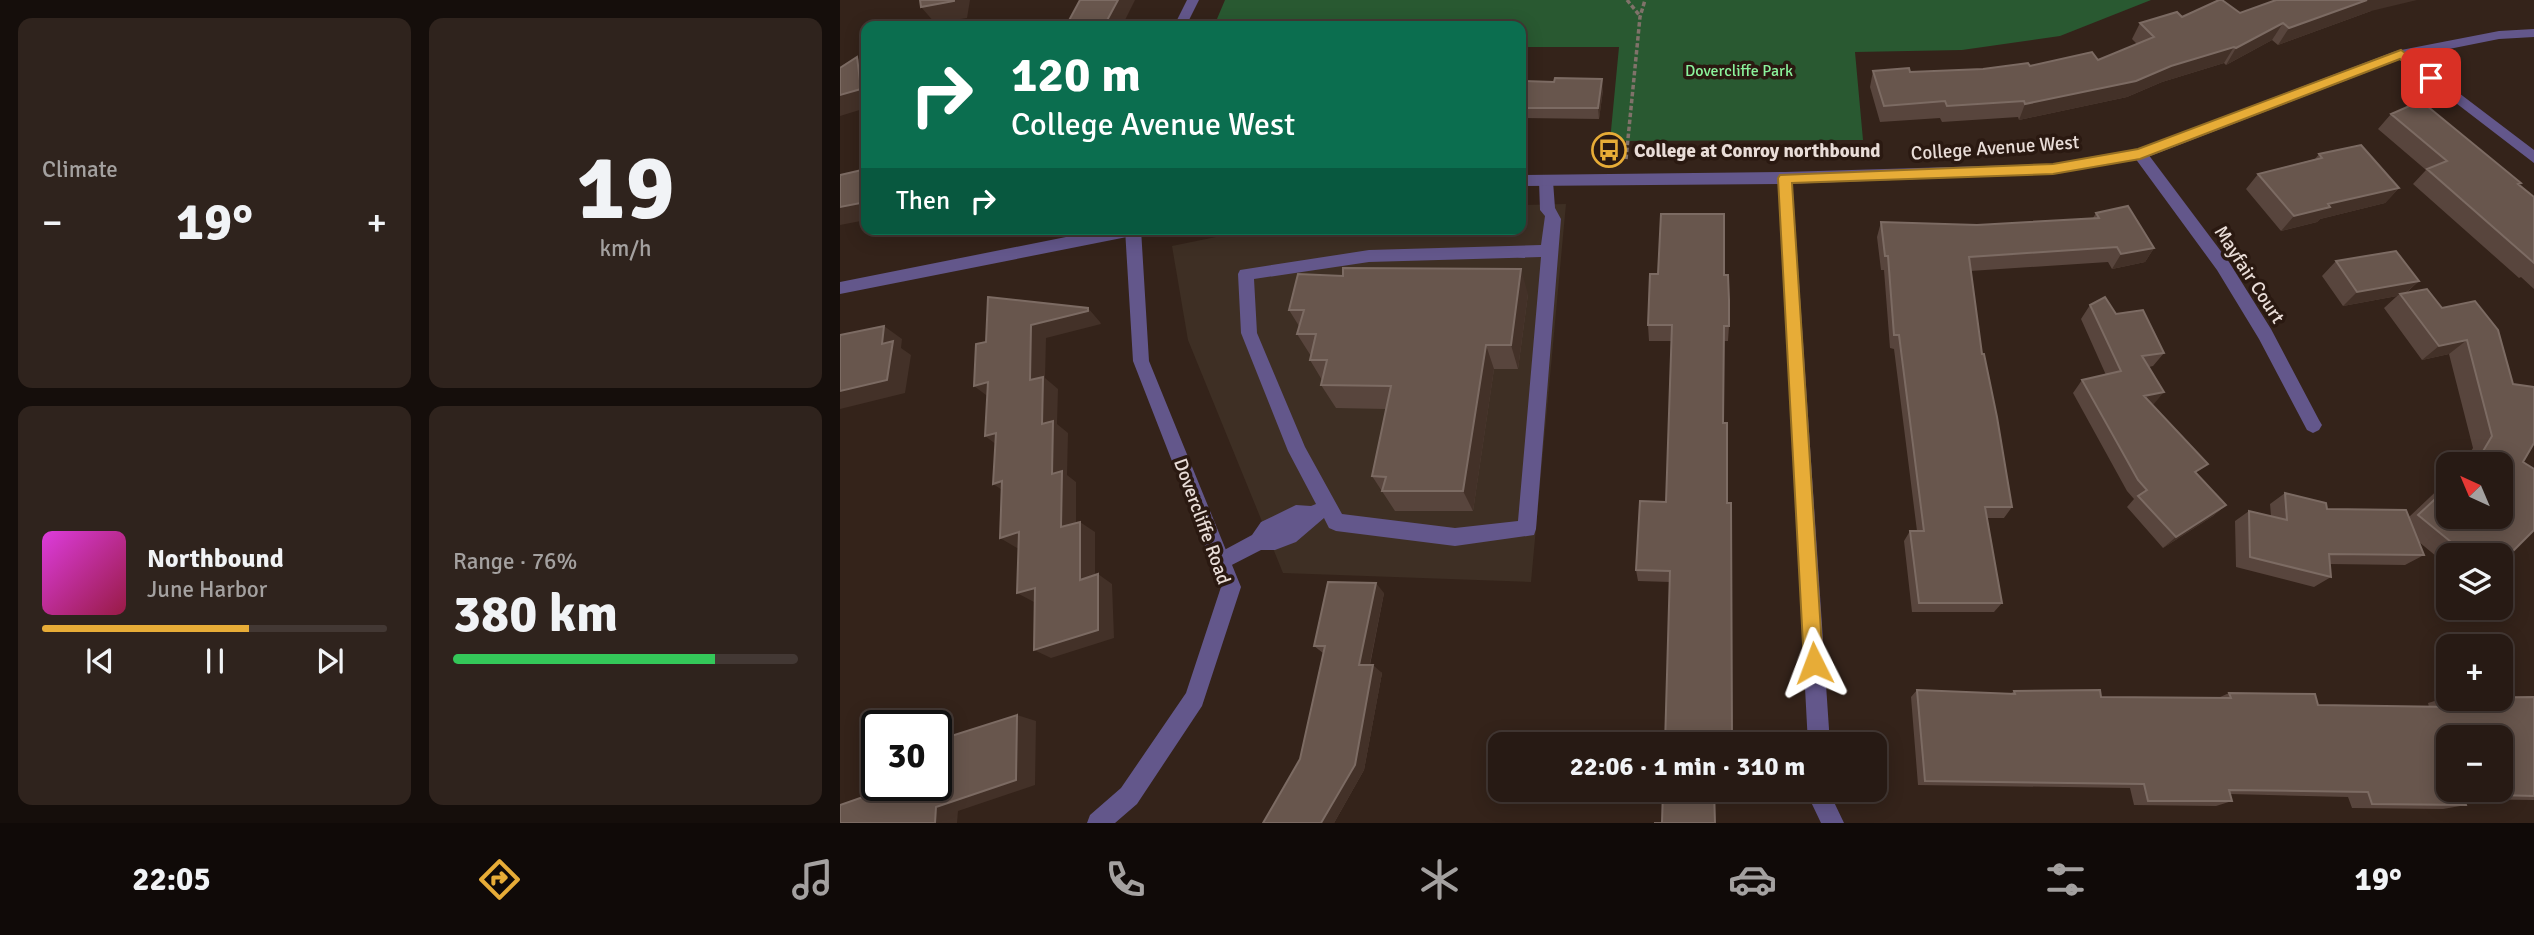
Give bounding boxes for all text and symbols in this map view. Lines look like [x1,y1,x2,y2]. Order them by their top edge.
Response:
text: 120 m [1011,45,1141,105]
pin [2401,48,2461,108]
icon: right [896,49,987,140]
icon: arrive [2412,59,2450,97]
park label: Dovercliffe Park [1685,61,1793,81]
text: College Avenue West [1011,105,1295,144]
street label: College Avenue West [1910,130,2080,166]
bus stop icon: College at Conroy northbound [1590,131,1628,169]
text: 19 [576,132,675,245]
place label: College at Conroy northbound [1634,139,1881,163]
text: Climate [42,155,118,184]
icon: right [964,182,1002,220]
text: Then [896,185,950,217]
text: 19° [176,190,253,254]
text: − [42,199,63,246]
text: + [366,199,387,246]
street label: Mayfair Court [2209,221,2290,328]
text: km/h [599,234,652,263]
north arrow [2436,452,2513,528]
map controls [2436,452,2513,802]
street label: Dovercliffe Road [1168,455,1236,588]
text: Northbound [147,543,284,575]
button: layers [2436,543,2513,620]
text: Range · 76% [453,547,577,576]
text: June Harbor [147,575,267,604]
text: 380 km [453,582,618,646]
position arrow [1777,626,1851,700]
button: + [2436,634,2513,711]
icon: previous [81,642,119,680]
icon: pause [196,642,234,680]
icon: next [311,642,349,680]
speed limit sign: 30 [861,710,952,801]
button: − [2436,725,2513,802]
text: 22:06 · 1 min · 310 m [1570,751,1805,783]
icon: directions [475,855,524,904]
icon: music [788,855,837,904]
icon: phone [1101,855,1150,904]
icon: climate [1415,855,1464,904]
icon: car [1728,855,1777,904]
icon: filters [2041,855,2090,904]
text: 22:05 [132,860,211,899]
text: 19° [2354,860,2402,899]

